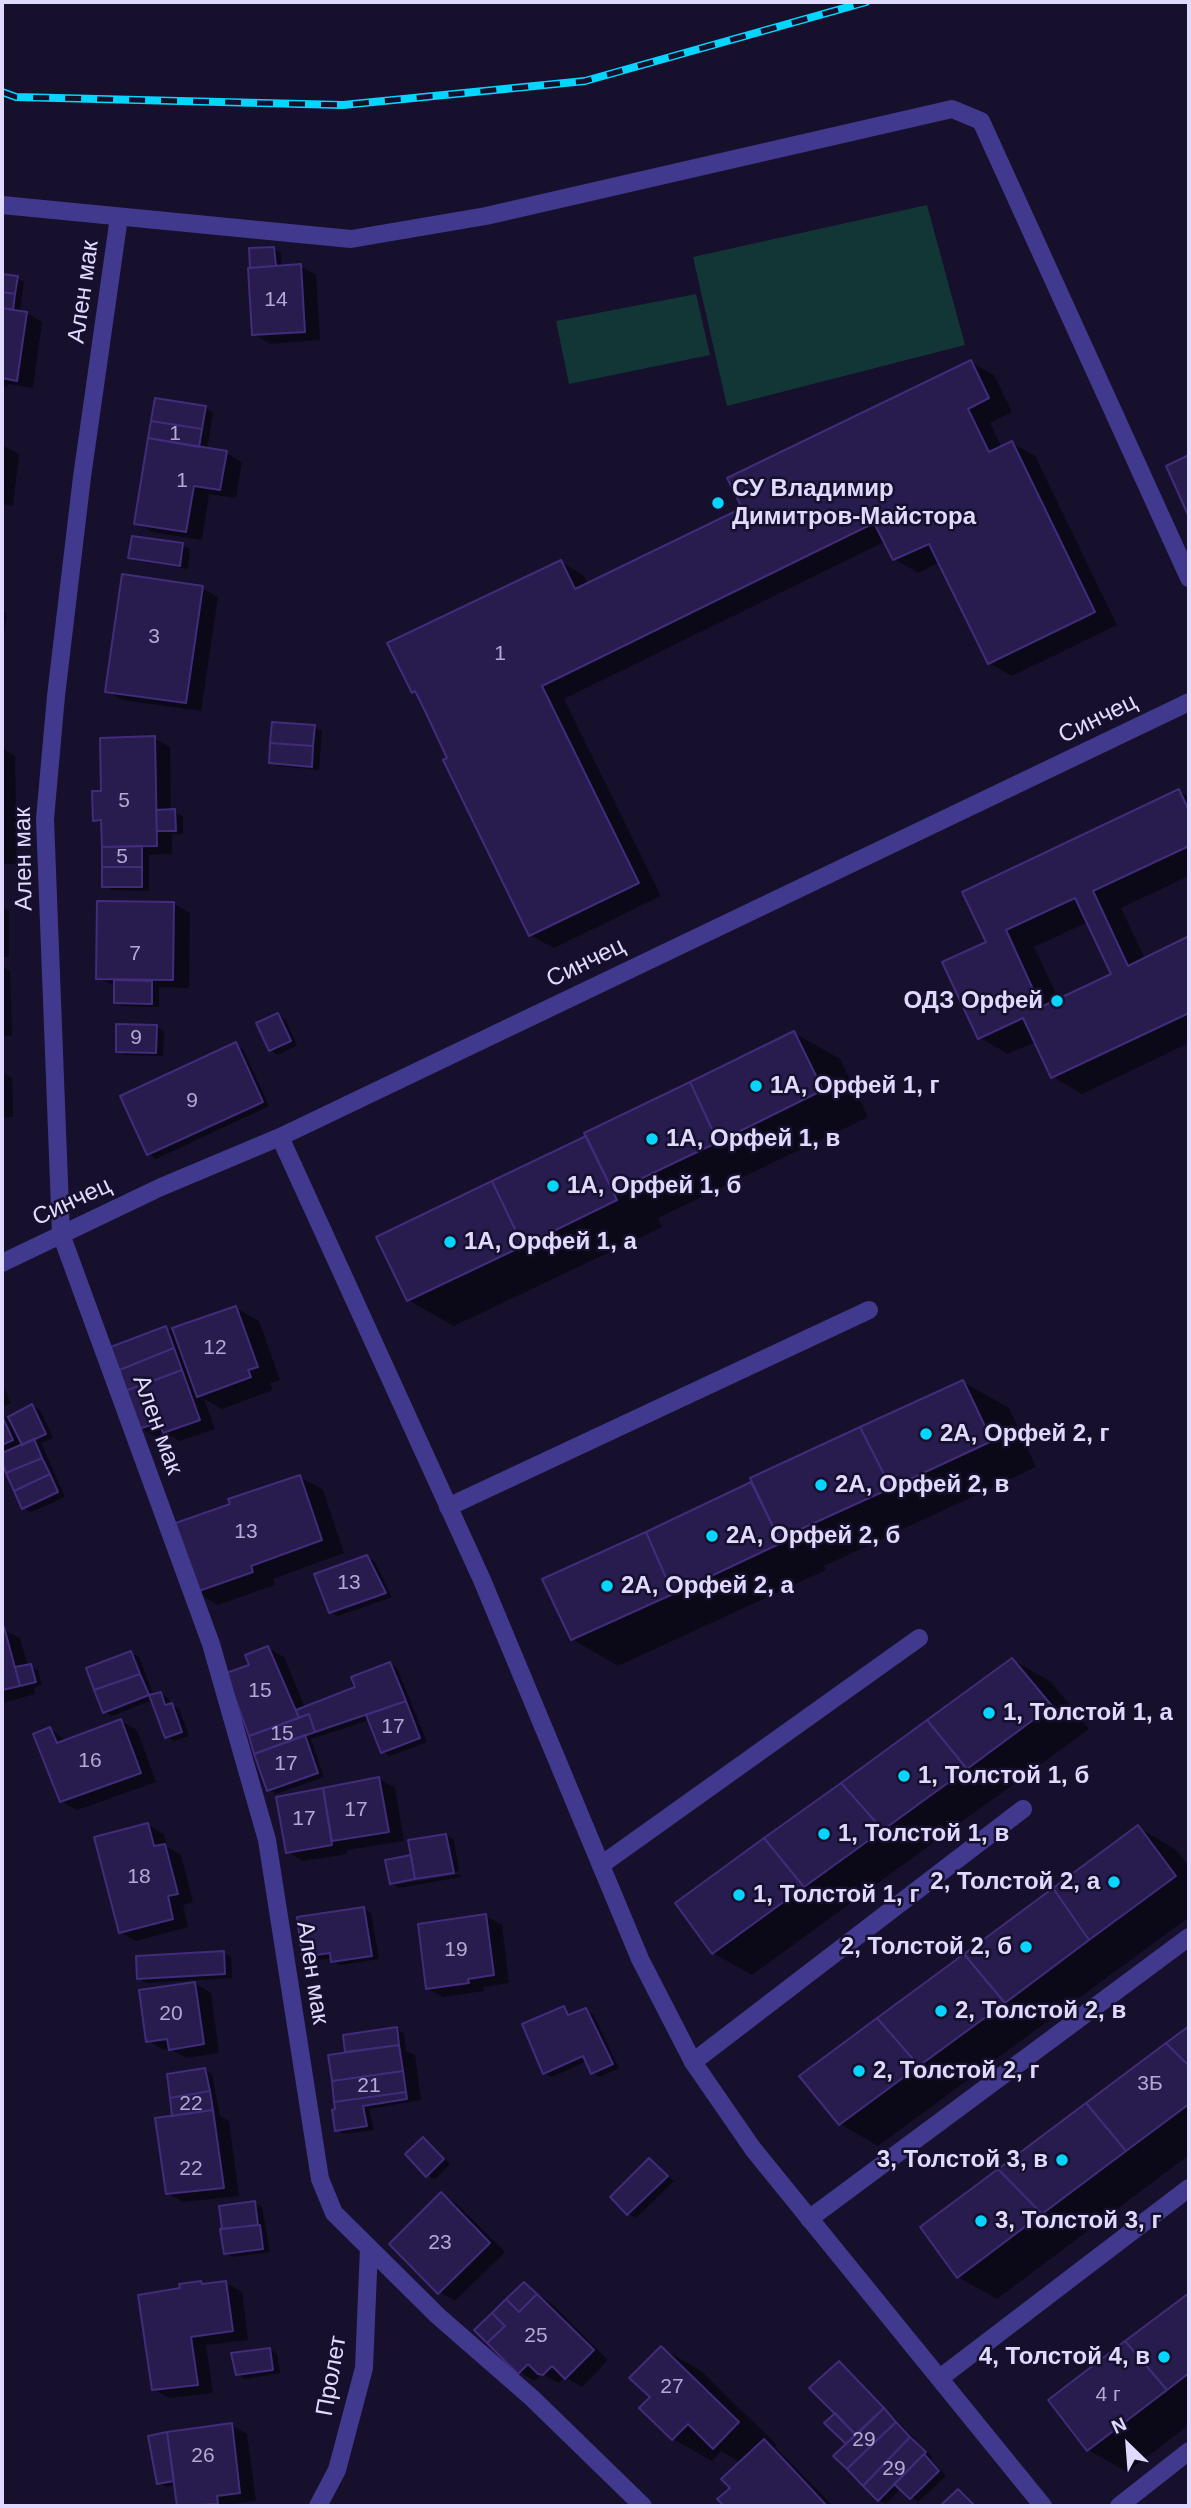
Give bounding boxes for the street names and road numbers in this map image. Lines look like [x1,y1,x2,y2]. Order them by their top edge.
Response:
street label: Ален мак [63,239,105,345]
street label: Синчец [1054,688,1142,750]
street label: Ален мак [9,807,39,911]
street label: Синчец [542,932,630,994]
street label: Синчец [28,1171,116,1233]
street label: Ален мак [126,1371,188,1479]
street label: Ален мак [290,1920,334,2026]
street label: Пролет [311,2334,353,2418]

